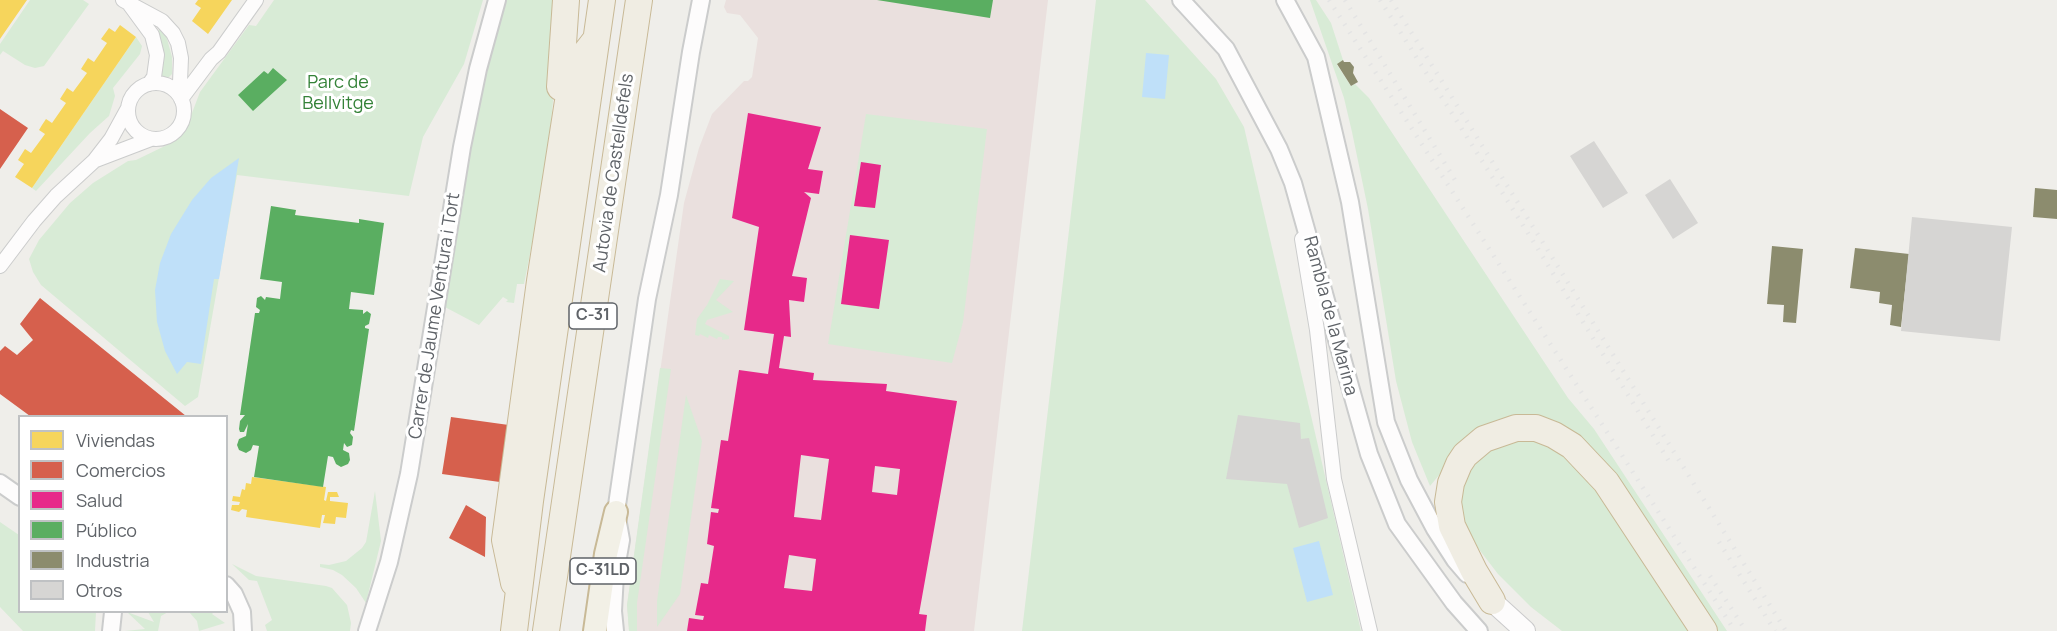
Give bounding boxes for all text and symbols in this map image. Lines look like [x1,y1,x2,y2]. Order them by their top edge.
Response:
park label: Parc de Bellvitge [302,72,374,115]
street label: Autovia de Castelldefels [589,72,639,274]
street label: Carrer de Jaume Ventura i Tort [405,191,465,441]
street label: Rambla de la Marina [1298,234,1362,398]
road number: C-31 [569,303,617,329]
legend [18,415,228,613]
text: Viviendas [76,428,155,452]
text: Comercios [76,458,165,482]
text: Salud [76,488,123,512]
text: Público [76,518,137,542]
text: Industria [76,548,150,572]
road number: C-31LD [570,558,636,584]
text: Otros [76,578,123,602]

